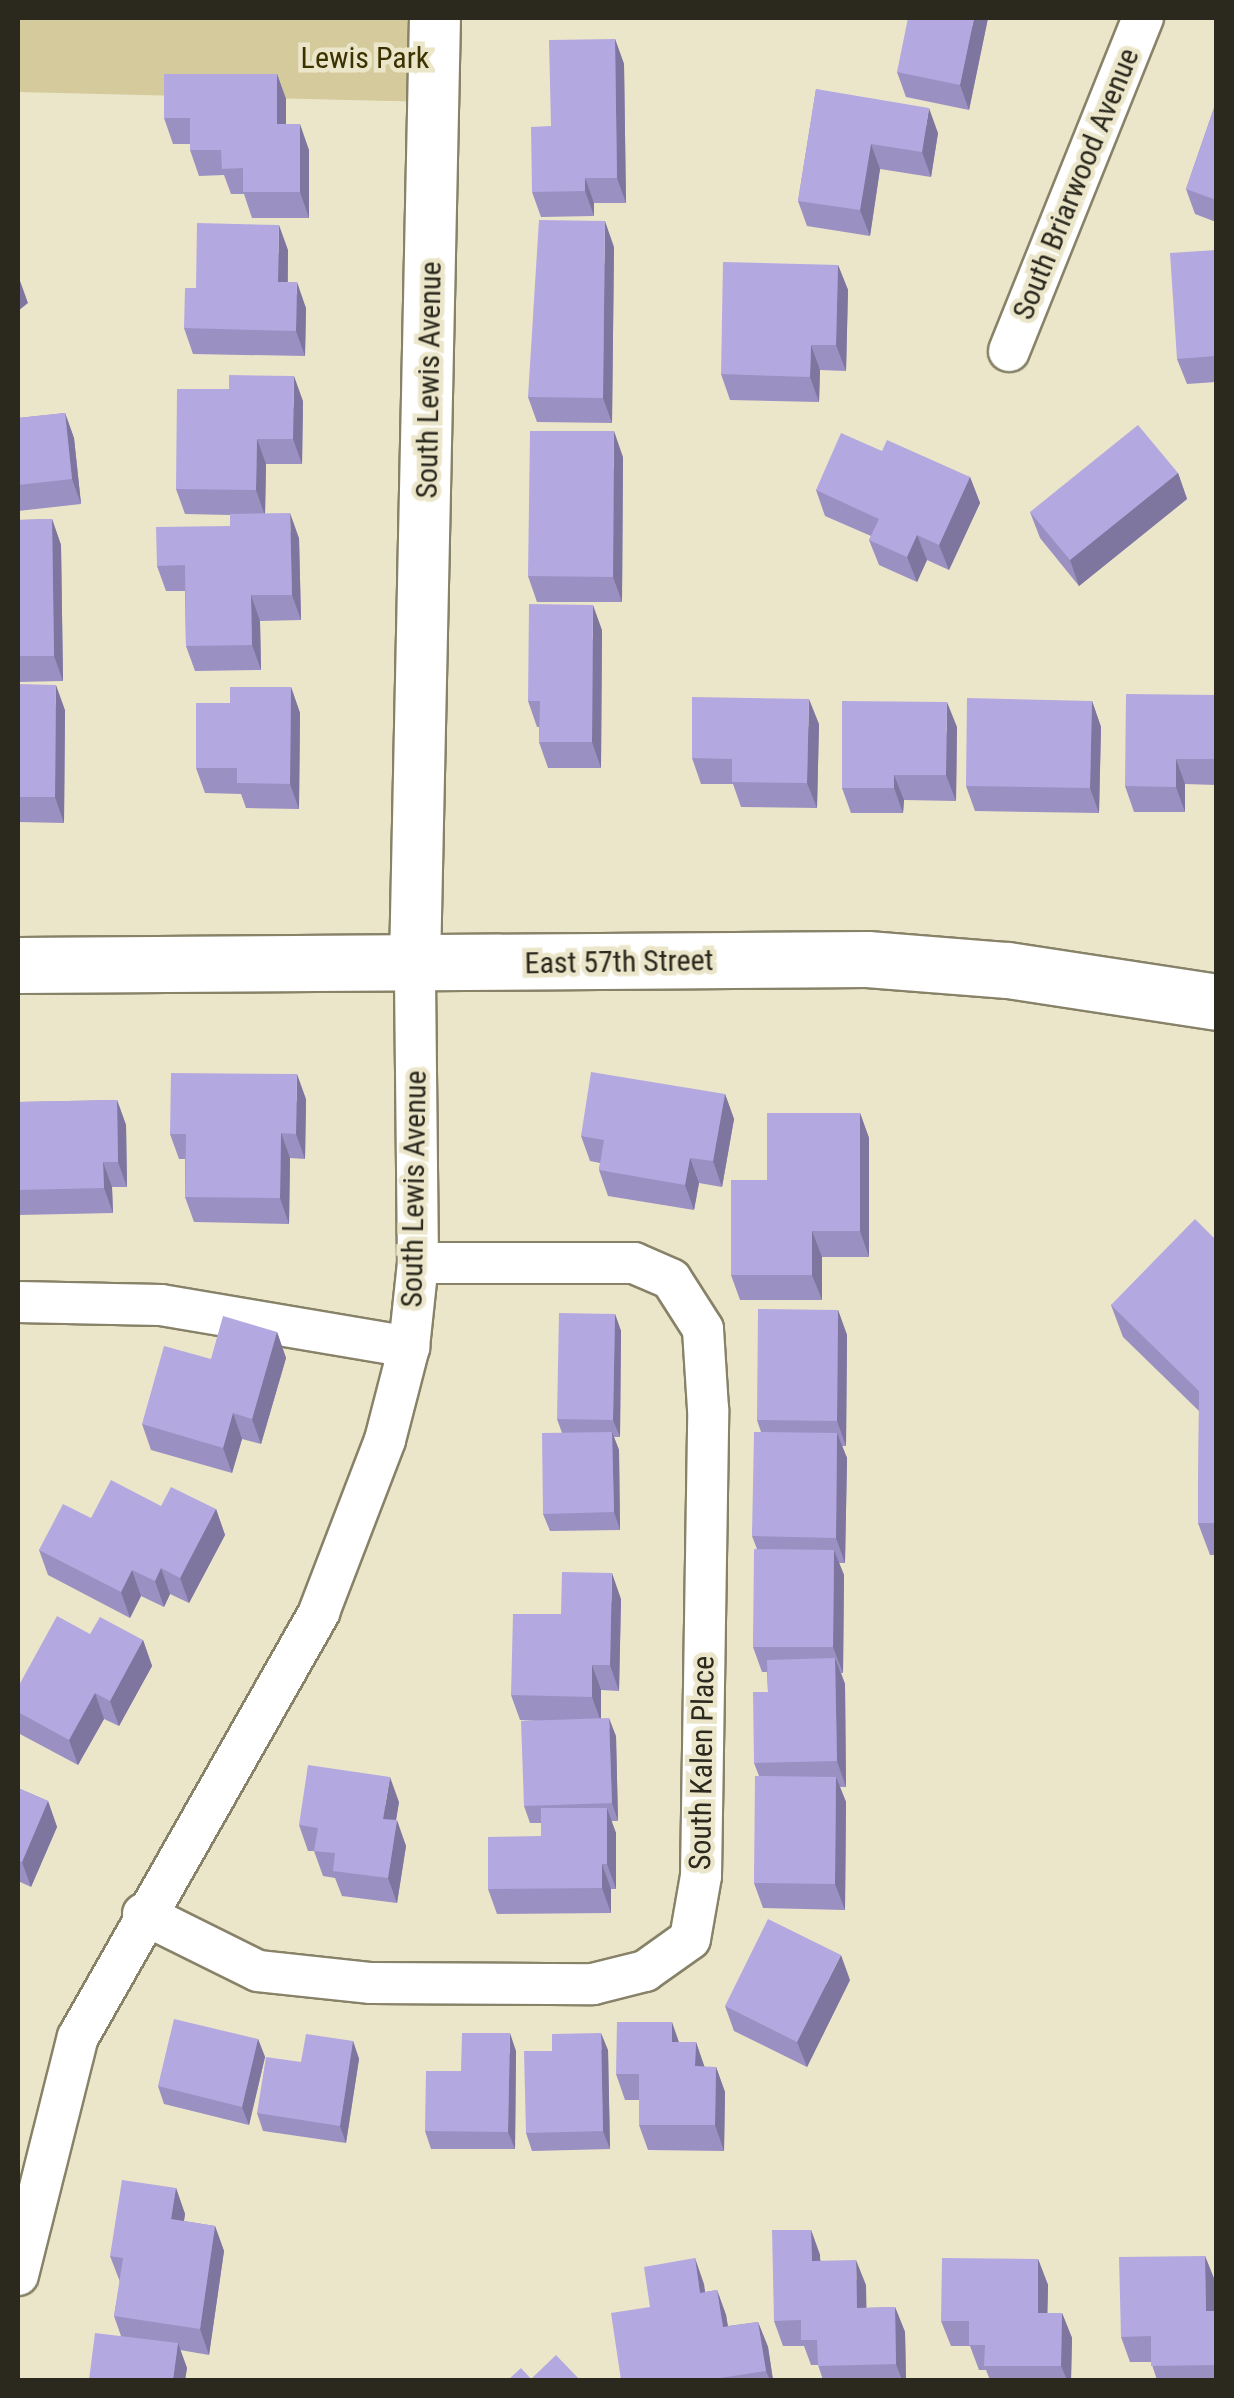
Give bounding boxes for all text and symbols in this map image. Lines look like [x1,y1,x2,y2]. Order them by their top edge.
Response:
park label: Lewis Park [301,40,429,76]
street label: South Briarwood Avenue [1005,43,1147,325]
street label: South Lewis Avenue [409,261,449,499]
street label: East 57th Street [524,942,714,982]
street label: South Lewis Avenue [394,1070,434,1308]
street label: South Kalen Place [682,1656,722,1870]

